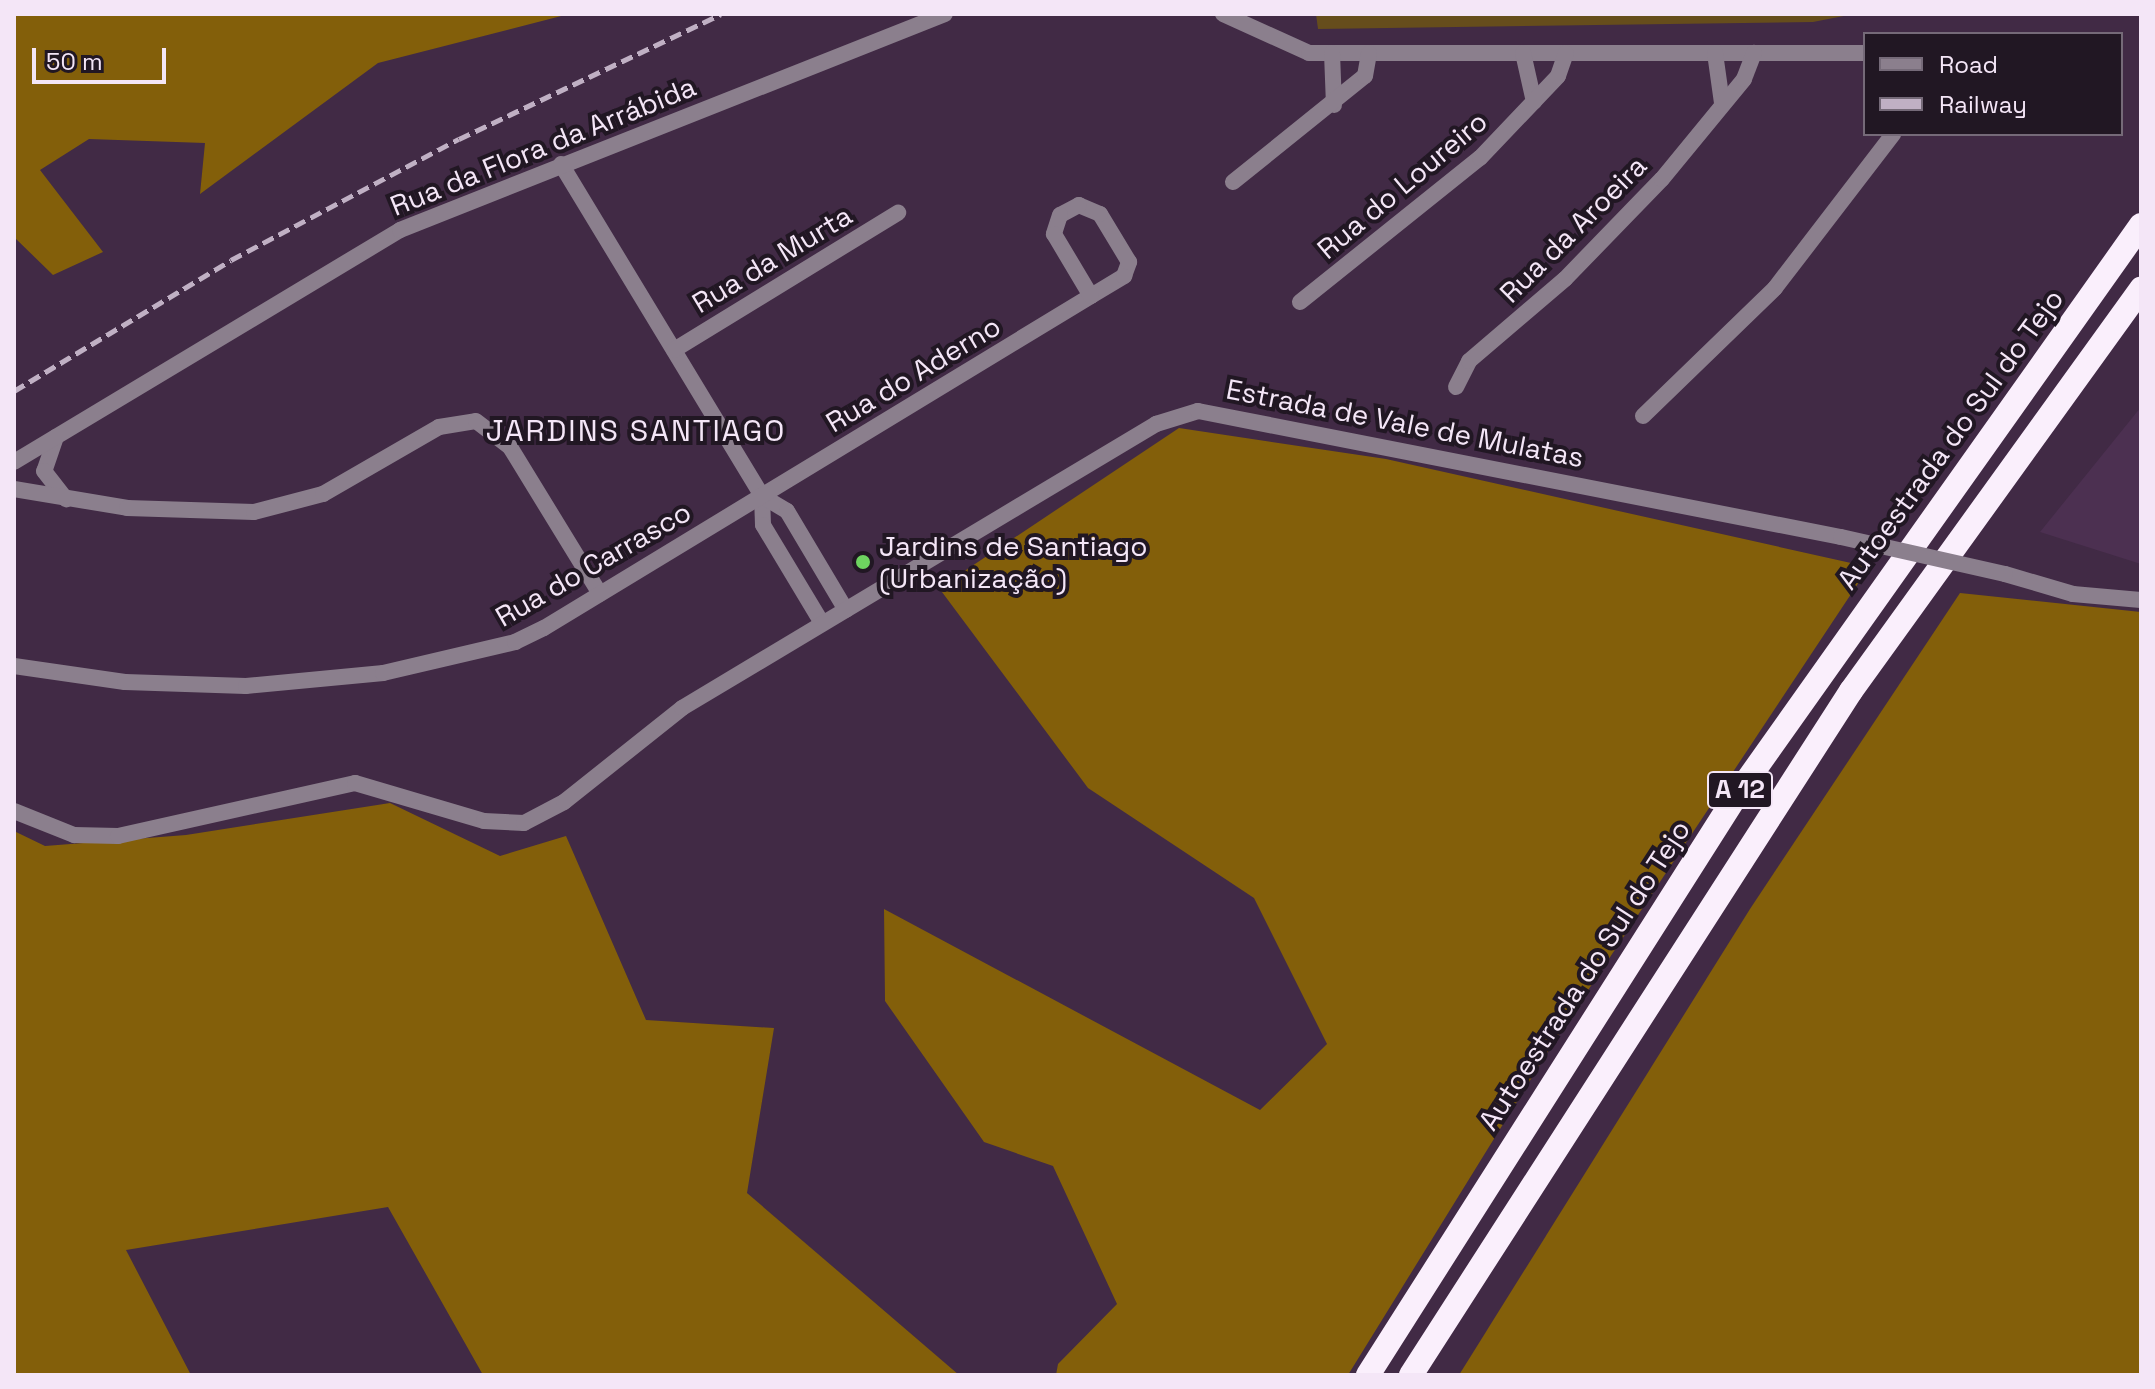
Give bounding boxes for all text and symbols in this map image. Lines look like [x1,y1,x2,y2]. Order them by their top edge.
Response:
scale bar [36,32,170,82]
legend [1863,32,2123,136]
text: 50 m [46,46,103,77]
text: Road [1939,49,1998,80]
street label: Rua da Flora da Arrábida [385,69,701,223]
text: Railway [1939,89,2027,120]
street label: Rua do Loureiro [1310,104,1494,266]
street label: Rua da Aroeira [1493,149,1653,309]
street label: Rua da Murta [686,198,858,320]
street label: Autoestrada do Sul do Tejo [1830,282,2070,596]
street label: Rua do Aderno [820,309,1006,439]
street label: Estrada de Vale de Mulatas [1223,372,1587,474]
district label: JARDINS SANTIAGO [486,413,786,449]
street label: Rua do Carrasco [489,494,697,634]
place label: Jardins de Santiago (Urbanização) [879,529,1148,595]
marker: Jardins de Santiago (Urbanização) [854,553,872,571]
road number: A 12 [1706,768,1774,812]
street label: Autoestrada do Sul do Tejo [1471,813,1697,1137]

